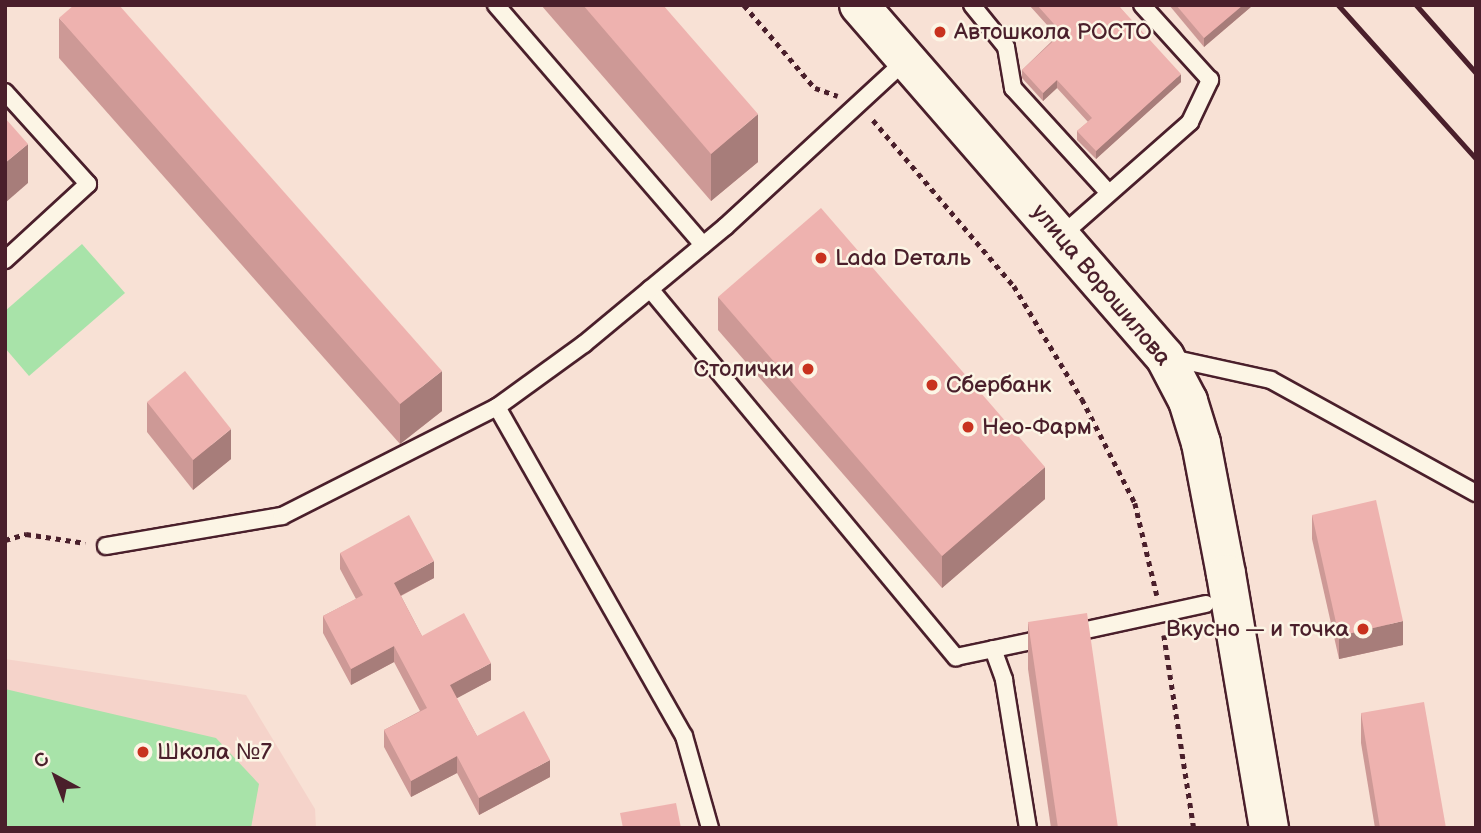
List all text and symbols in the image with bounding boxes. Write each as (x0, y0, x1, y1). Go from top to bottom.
place label: Автошкола РОСТО (954, 18, 1152, 46)
marker: Автошкола РОСТО (932, 24, 948, 40)
street label: улица Ворошилова (1025, 198, 1177, 372)
place label: Lada Dеталь (835, 244, 971, 272)
marker: Lada Dеталь (813, 250, 829, 266)
place label: Столички (694, 355, 794, 383)
marker: Столички (800, 361, 816, 377)
place label: Сбербанк (946, 371, 1051, 399)
marker: Сбербанк (924, 377, 940, 393)
place label: Нео-Фарм (982, 413, 1092, 441)
marker: Нео-Фарм (960, 419, 976, 435)
place label: Вкусно — и точка (1164, 615, 1349, 643)
marker: Вкусно — и точка (1355, 621, 1371, 637)
place label: Школа №7 (157, 738, 272, 766)
north arrow (21, 742, 91, 812)
marker: Школа №7 (135, 744, 151, 760)
text: С (29, 748, 54, 774)

